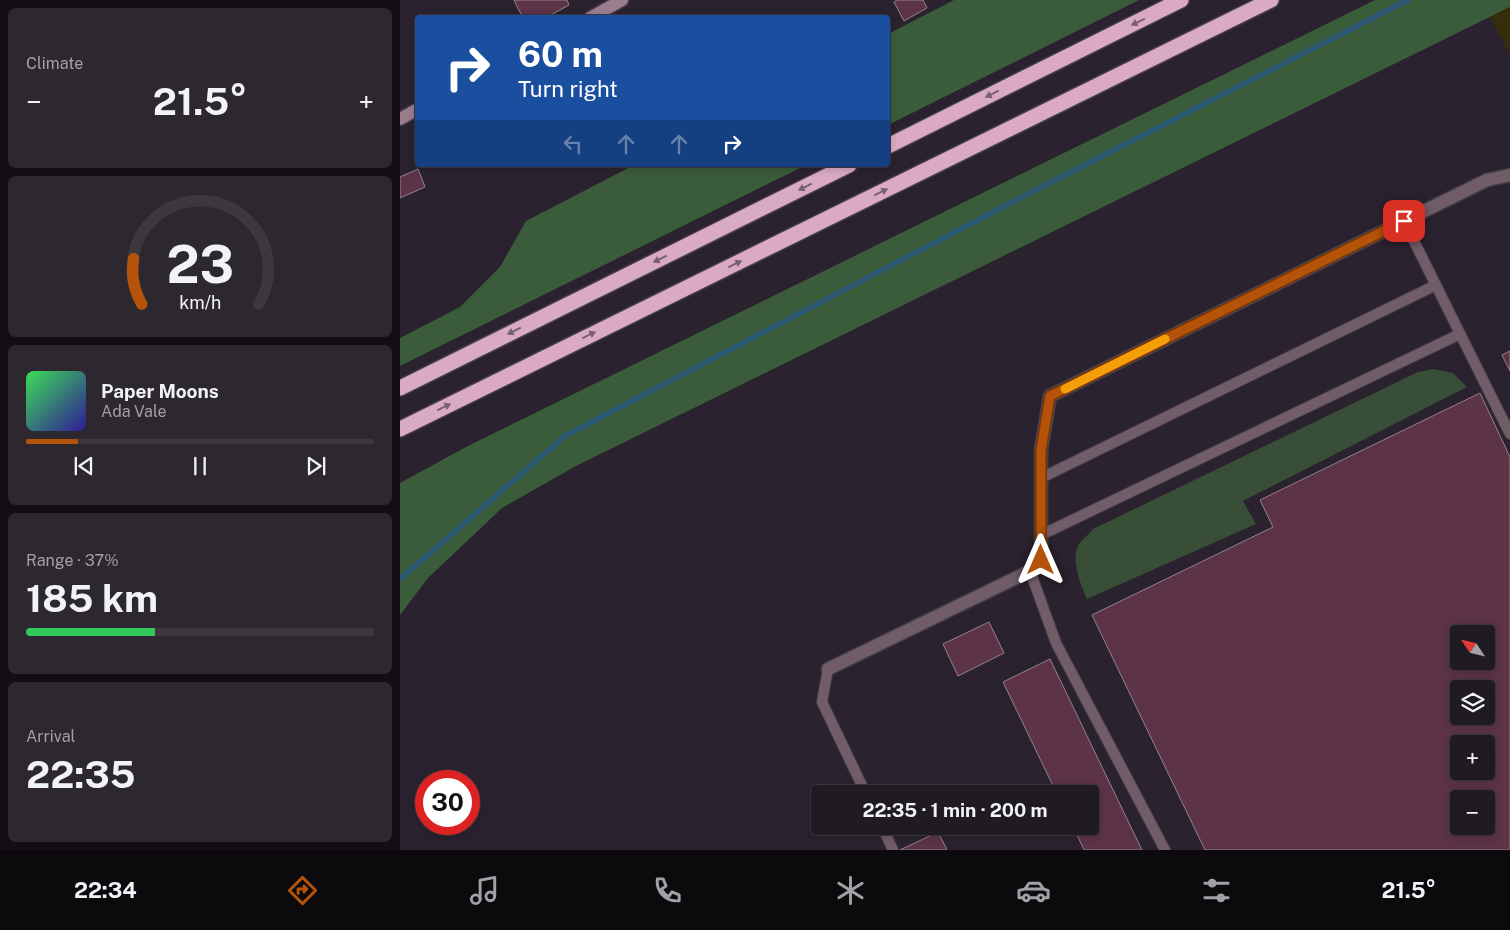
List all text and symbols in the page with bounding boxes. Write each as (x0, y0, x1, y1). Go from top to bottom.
one-way arrow (1131, 18, 1145, 26)
text: 60 m (518, 34, 603, 75)
icon: right (435, 35, 500, 100)
text: Climate (26, 54, 83, 73)
text: Turn right (518, 76, 618, 102)
text: 21.5° (153, 79, 247, 124)
text: − (26, 85, 42, 118)
text: + (358, 85, 374, 118)
one-way arrow (985, 90, 999, 98)
icon: left (559, 130, 587, 158)
icon: ahead (612, 130, 640, 158)
icon: ahead (665, 130, 693, 158)
icon: right (718, 130, 746, 158)
one-way arrow (798, 183, 813, 191)
one-way arrow (874, 188, 888, 196)
pin (1383, 200, 1425, 242)
icon: arrive (1390, 207, 1418, 235)
text: 23 (166, 234, 234, 295)
one-way arrow (653, 255, 667, 263)
one-way arrow (728, 259, 742, 267)
text: km/h (179, 292, 221, 313)
one-way arrow (507, 327, 522, 335)
one-way arrow (582, 331, 597, 340)
text: Paper Moons (101, 380, 219, 402)
text: Ada Vale (101, 402, 166, 421)
one-way arrow (437, 403, 451, 411)
icon: previous (70, 452, 98, 480)
icon: pause (186, 452, 214, 480)
icon: next (302, 452, 330, 480)
position arrow (1014, 533, 1066, 585)
text: Range · 37% (26, 551, 119, 570)
text: 185 km (26, 576, 158, 621)
north arrow (1450, 625, 1495, 670)
map controls (1450, 625, 1495, 835)
button: layers (1450, 680, 1495, 725)
text: Arrival (26, 727, 75, 746)
button: + (1450, 735, 1495, 780)
text: 22:35 (26, 752, 135, 797)
speed limit sign: 30 (415, 770, 480, 835)
button: − (1450, 790, 1495, 835)
text: 22:35 · 1 min · 200 m (862, 799, 1048, 821)
icon: directions (285, 873, 320, 908)
icon: music (467, 873, 502, 908)
icon: phone (650, 873, 685, 908)
icon: climate (833, 873, 868, 908)
icon: car (1016, 873, 1051, 908)
icon: filters (1199, 873, 1234, 908)
text: 22:34 (74, 877, 137, 903)
text: 21.5° (1381, 877, 1436, 903)

